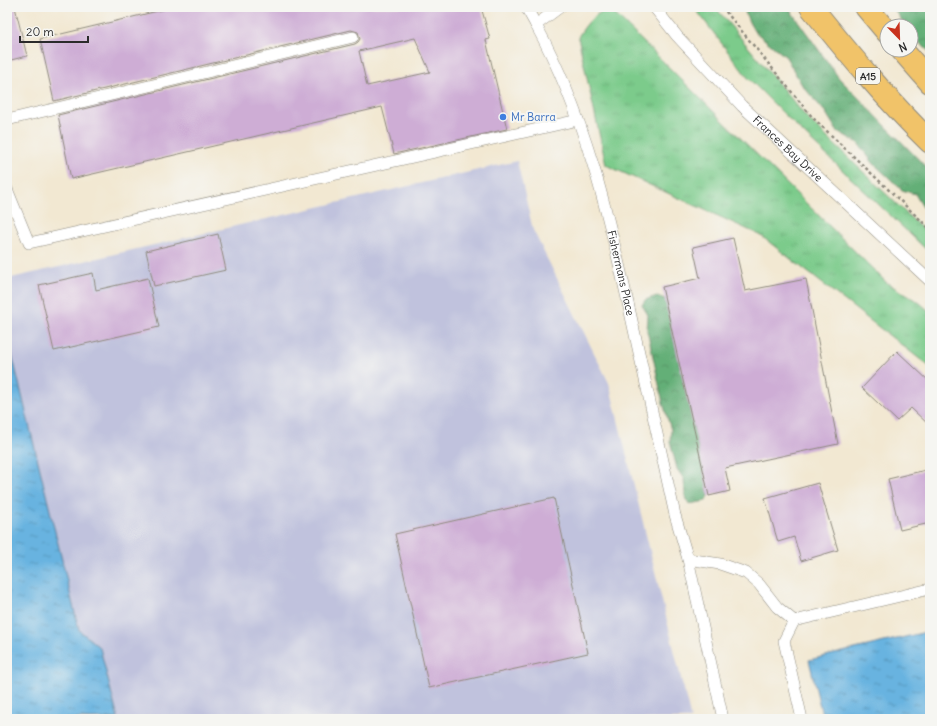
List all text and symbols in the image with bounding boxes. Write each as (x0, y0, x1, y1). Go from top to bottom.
scale bar (20, 18, 88, 44)
north arrow (879, 18, 919, 58)
text: 20 m (26, 24, 54, 39)
text: N (897, 39, 909, 55)
road number: A15 (856, 68, 880, 84)
place label: Mr Barra (511, 110, 556, 124)
marker: Mr Barra (498, 112, 508, 122)
street label: Frances Bay Drive (750, 113, 826, 184)
street label: Fishermans Place (604, 229, 638, 317)

